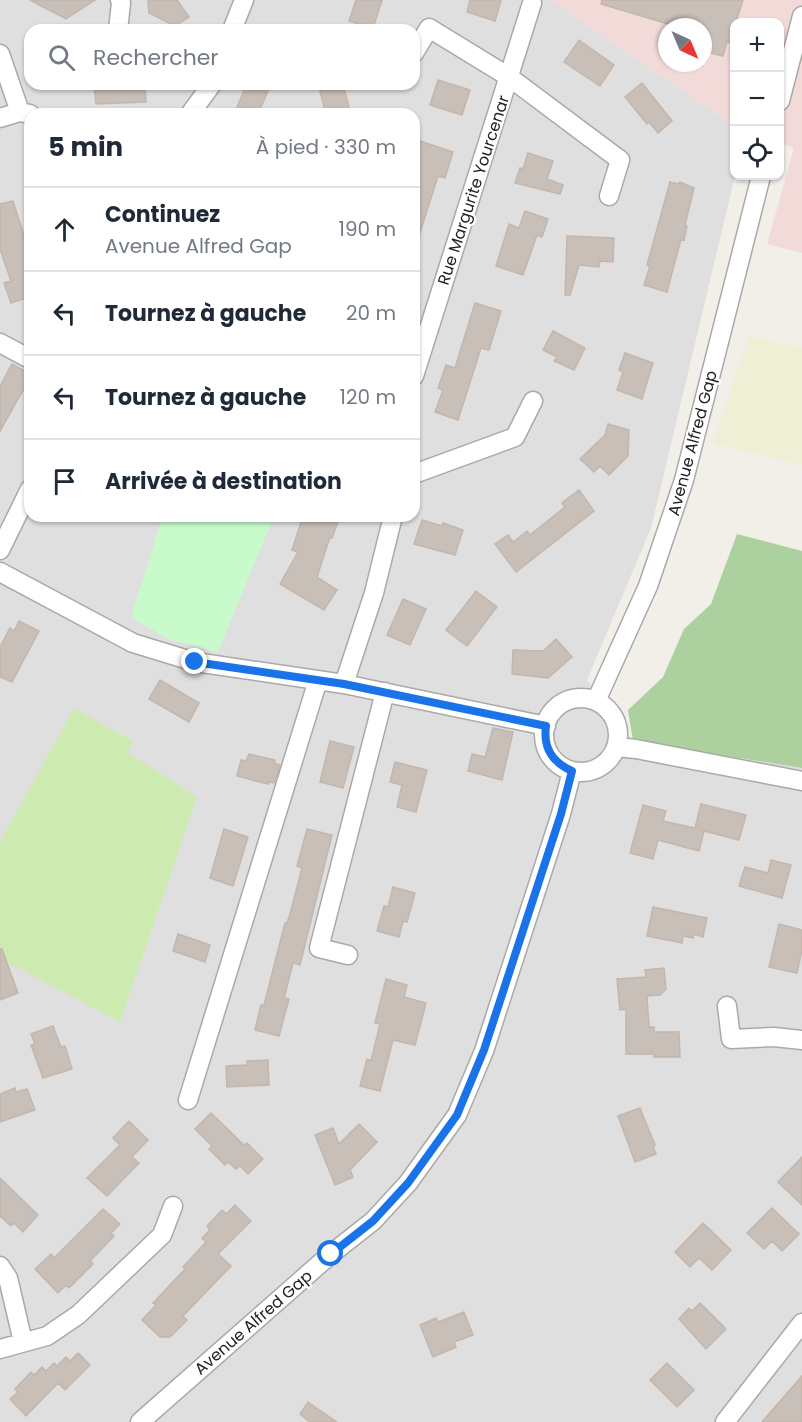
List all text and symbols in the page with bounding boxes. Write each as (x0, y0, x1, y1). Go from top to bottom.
north arrow (658, 18, 712, 72)
map controls (730, 18, 784, 180)
button: + (730, 18, 784, 72)
search box (24, 24, 420, 90)
icon: search (45, 41, 78, 74)
text: Rechercher (93, 42, 219, 73)
button: − (730, 72, 784, 126)
street label: Rue Margurite Yourcenar (432, 92, 515, 288)
button: locate (730, 126, 784, 180)
text: 5 min (48, 129, 123, 165)
text: À pied · 330 m (256, 133, 396, 161)
text: Continuez (105, 199, 220, 230)
icon: ahead (48, 213, 81, 246)
text: 190 m (339, 215, 396, 243)
text: Avenue Alfred Gap (105, 232, 292, 260)
icon: left (48, 297, 81, 330)
text: Tournez à gauche (105, 298, 306, 329)
text: 20 m (346, 299, 396, 327)
street label: Avenue Alfred Gap (662, 368, 723, 518)
icon: left (48, 381, 81, 414)
text: Tournez à gauche (105, 382, 306, 413)
text: 120 m (340, 383, 396, 411)
icon: arrive (48, 465, 81, 498)
text: Arrivée à destination (105, 466, 342, 497)
route end (181, 648, 207, 674)
route start (317, 1240, 343, 1266)
street label: Avenue Alfred Gap (189, 1265, 317, 1380)

